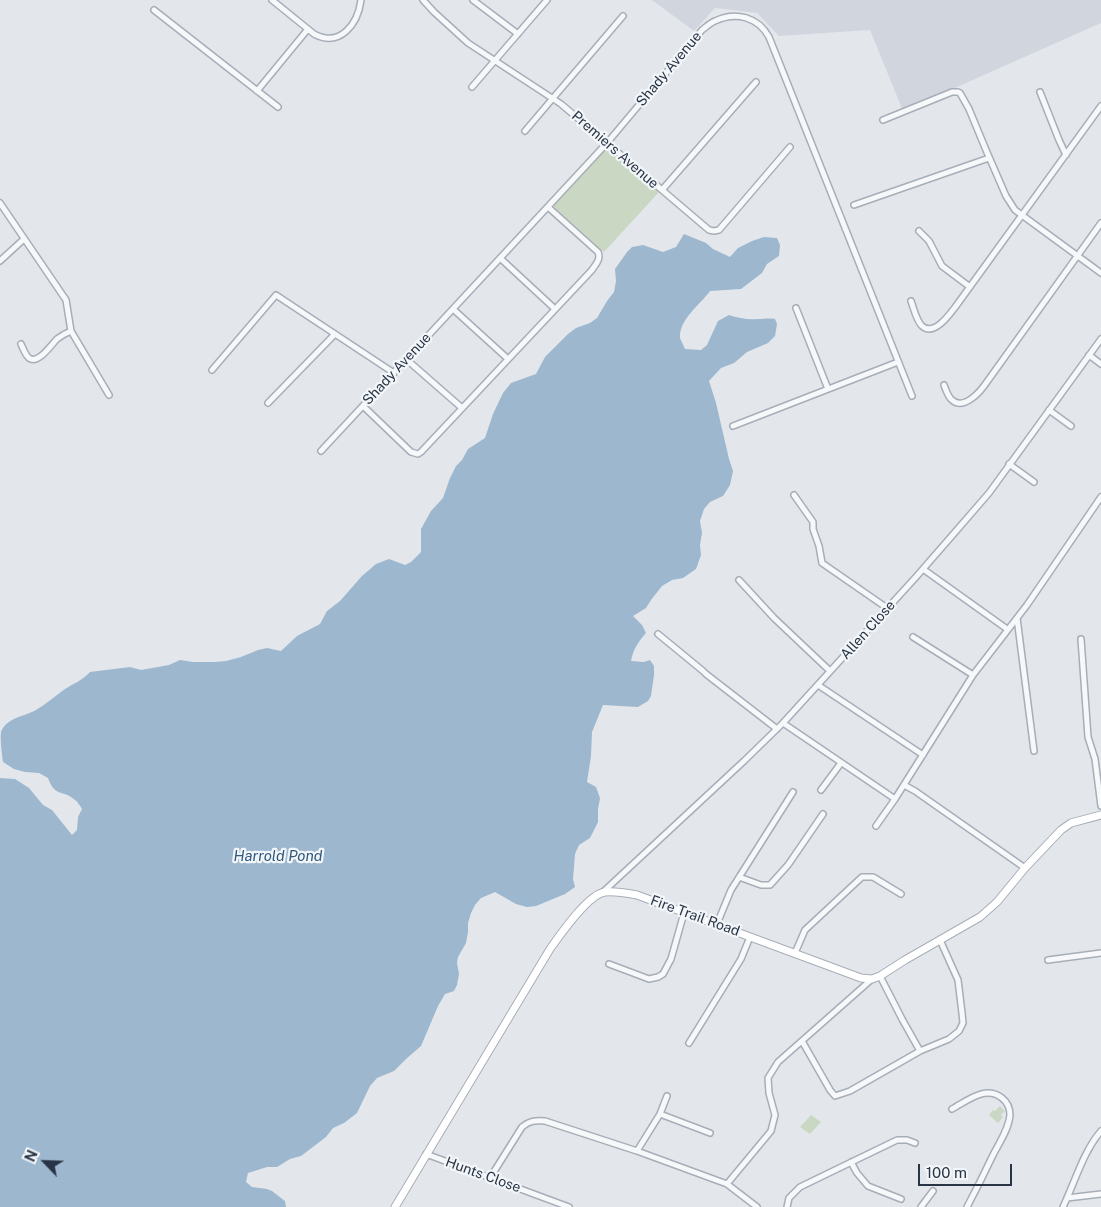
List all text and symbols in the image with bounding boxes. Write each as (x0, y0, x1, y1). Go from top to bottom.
street label: Shady Avenue (633, 28, 705, 110)
street label: Premiers Avenue (568, 108, 662, 192)
street label: Shady Avenue (359, 329, 435, 409)
street label: Allen Close (837, 597, 899, 663)
water label: Harrold Pond (233, 847, 323, 865)
street label: Fire Trail Road (648, 892, 742, 940)
north arrow (20, 1137, 70, 1187)
text: N (22, 1148, 41, 1164)
street label: Hunts Close (443, 1154, 523, 1196)
scale bar (921, 1154, 1015, 1186)
text: 100 m (926, 1164, 967, 1181)

